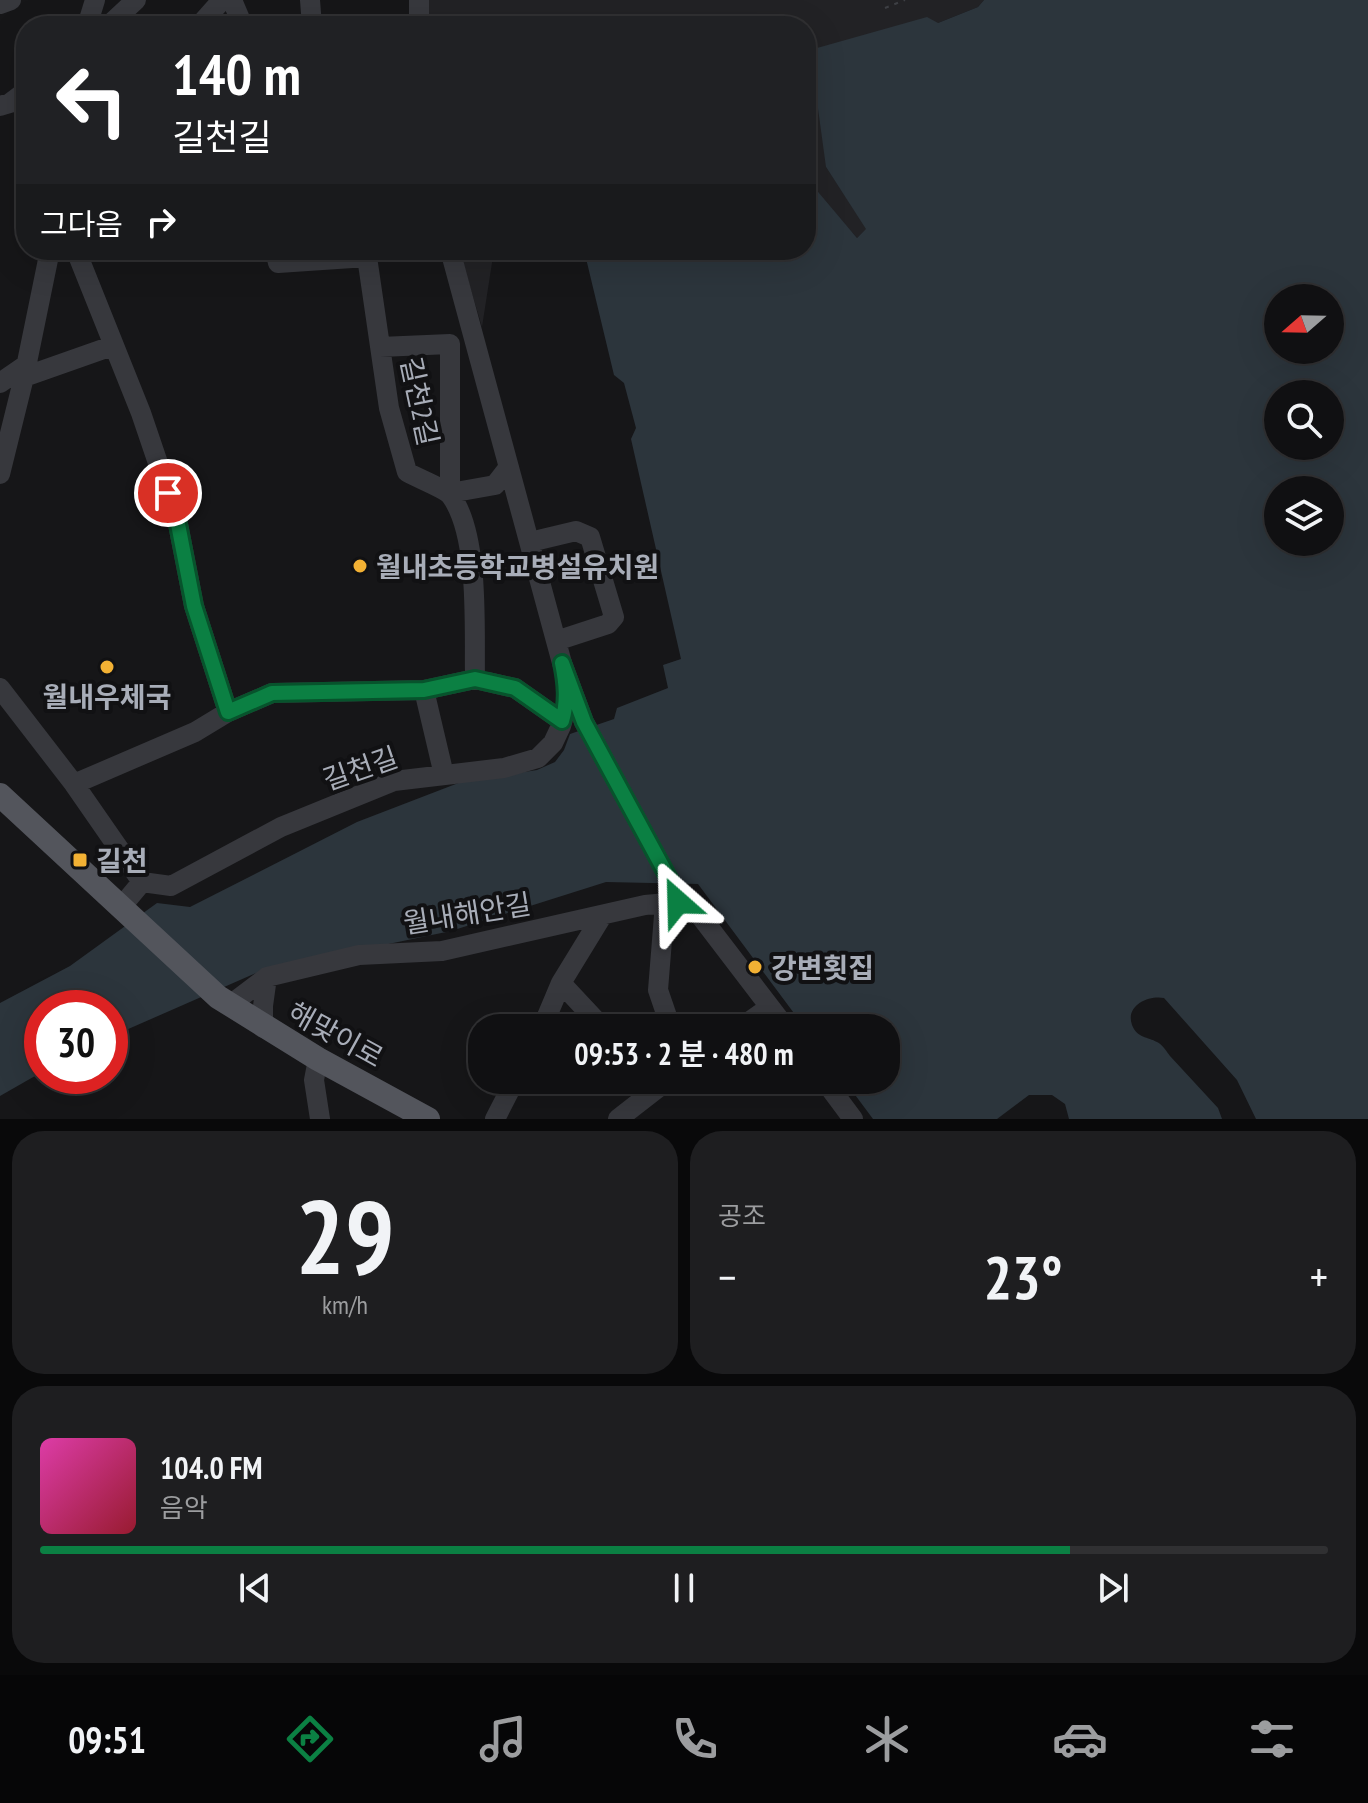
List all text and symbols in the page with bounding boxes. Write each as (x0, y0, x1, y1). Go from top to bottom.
text: 140 m (172, 38, 301, 110)
icon: left (40, 48, 144, 152)
text: 길천길 (172, 113, 271, 160)
icon: right (139, 200, 183, 244)
text: 그다음 (40, 204, 123, 243)
north arrow (1264, 284, 1344, 364)
map controls (1264, 284, 1344, 556)
street label: 길천2길 (393, 353, 447, 449)
button: search (1264, 380, 1344, 460)
pin (134, 459, 202, 527)
icon: arrive (146, 471, 190, 515)
button: layers (1264, 476, 1344, 556)
place label: 월내초등학교병설유치원 (376, 548, 659, 585)
marker: 월내초등학교병설유치원 (351, 557, 369, 575)
marker: 월내우체국 (98, 658, 116, 676)
place label: 월내우체국 (43, 678, 171, 715)
street label: 길천길 (317, 738, 403, 798)
place label: 길천 (96, 842, 148, 879)
marker: 길천 (71, 851, 89, 869)
position arrow (636, 860, 720, 944)
street label: 월내해안길 (400, 885, 534, 941)
place label: 강변횟집 (771, 949, 874, 986)
marker: 강변횟집 (746, 958, 764, 976)
speed limit sign: 30 (24, 990, 128, 1094)
street label: 해맞이로 (282, 993, 390, 1075)
text: 09:53 · 2 분 · 480 m (574, 1034, 794, 1073)
text: 29 (295, 1168, 395, 1303)
text: 공조 (718, 1199, 766, 1232)
text: 23° (983, 1238, 1063, 1316)
text: − (718, 1248, 736, 1305)
text: + (1310, 1248, 1328, 1305)
text: km/h (322, 1288, 368, 1321)
text: 104.0 FM (160, 1448, 262, 1487)
text: 음악 (160, 1491, 208, 1524)
icon: previous (233, 1566, 277, 1610)
icon: pause (662, 1566, 706, 1610)
icon: next (1091, 1566, 1135, 1610)
icon: directions (282, 1711, 338, 1767)
icon: music (475, 1711, 531, 1767)
icon: phone (667, 1711, 723, 1767)
icon: climate (859, 1711, 915, 1767)
icon: car (1052, 1711, 1108, 1767)
icon: filters (1244, 1711, 1300, 1767)
text: 09:51 (68, 1716, 146, 1763)

